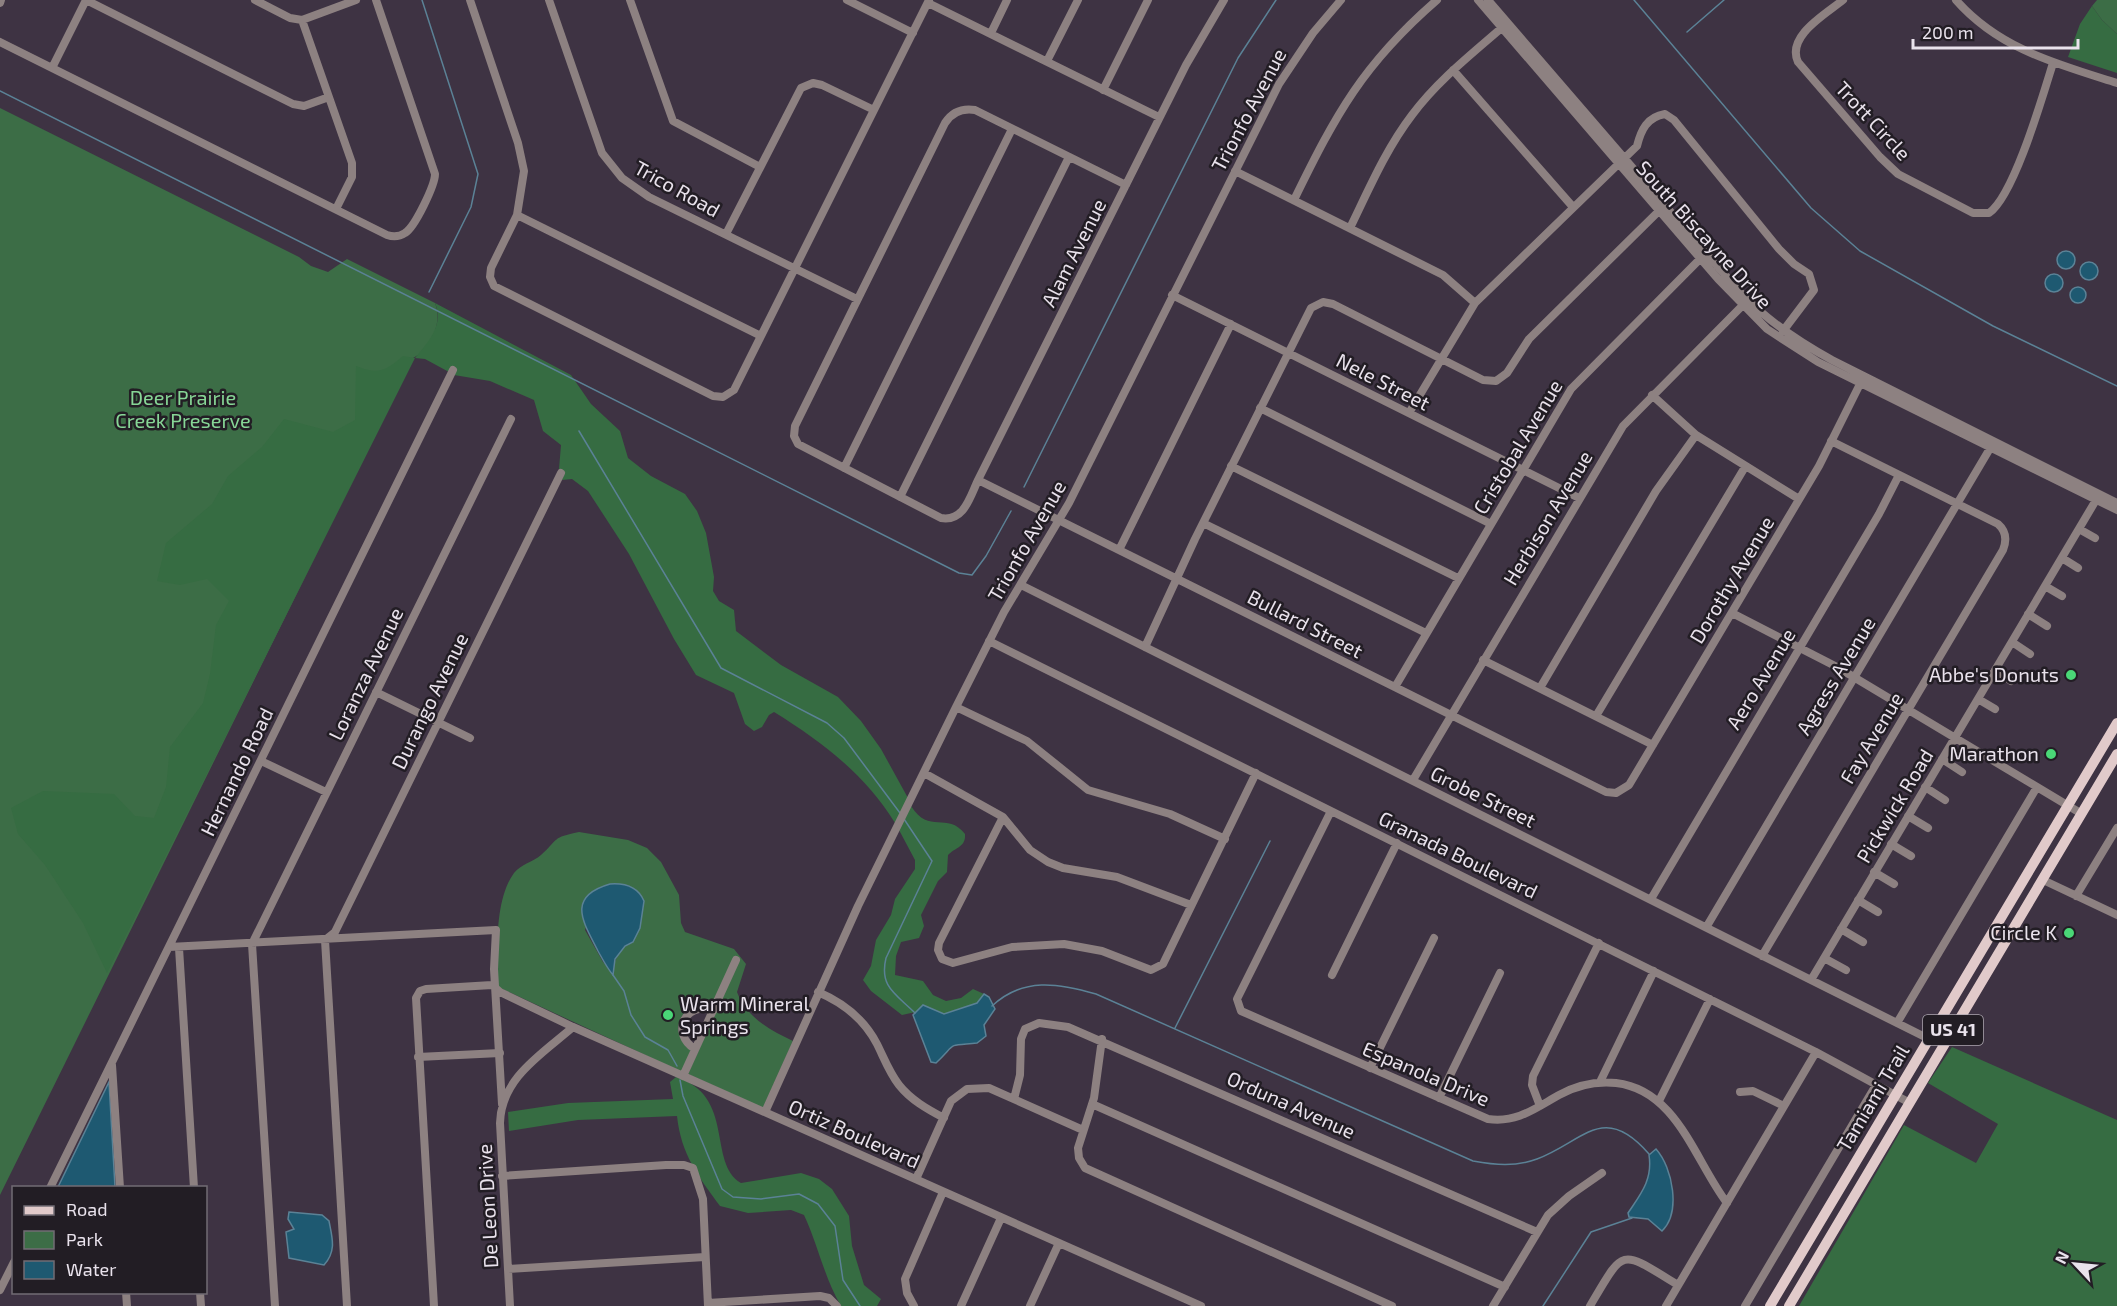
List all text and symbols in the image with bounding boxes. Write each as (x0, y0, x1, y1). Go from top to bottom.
scale bar (1913, 12, 2078, 50)
text: 200 m (1922, 21, 1974, 43)
street label: Trionfo Avenue (1206, 44, 1291, 175)
street label: Trott Circle (1831, 76, 1916, 165)
street label: Trico Road (630, 155, 725, 221)
street label: South Biscayne Drive (1632, 155, 1778, 313)
street label: Alam Avenue (1036, 195, 1111, 311)
street label: Nele Street (1333, 347, 1434, 415)
street label: Cristobal Avenue (1468, 375, 1567, 518)
park label: Deer Prairie Creek Preserve (115, 385, 251, 432)
street label: Herbison Avenue (1498, 446, 1597, 589)
street label: Trionfo Avenue (982, 476, 1070, 605)
street label: Dorothy Avenue (1684, 512, 1779, 647)
street label: Bullard Street (1244, 584, 1367, 663)
street label: Loranza Avenue (323, 603, 408, 744)
street label: Agress Avenue (1790, 612, 1880, 739)
street label: Aero Avenue (1721, 624, 1800, 733)
street label: Durango Avenue (386, 628, 472, 773)
place label: Abbe's Donuts (1929, 662, 2059, 686)
marker: Abbe's Donuts (2064, 668, 2078, 682)
street label: Fay Avenue (1834, 687, 1908, 788)
street label: Hernando Road (195, 704, 278, 840)
place label: Marathon (1949, 741, 2039, 765)
street label: Pickwick Road (1851, 744, 1938, 867)
marker: Marathon (2044, 747, 2058, 761)
street label: Grobe Street (1427, 760, 1540, 832)
street label: Granada Boulevard (1375, 805, 1542, 903)
place label: Circle K (1990, 920, 2057, 944)
marker: Circle K (2062, 926, 2076, 940)
place label: Warm Mineral Springs (680, 991, 810, 1038)
marker: Warm Mineral Springs (661, 1008, 675, 1022)
road number: US 41 (1923, 1015, 1983, 1045)
street label: Espanola Drive (1359, 1036, 1494, 1111)
street label: Tamiami Trail (1831, 1040, 1913, 1155)
street label: Orduna Avenue (1224, 1065, 1359, 1143)
street label: Ortiz Boulevard (785, 1093, 924, 1173)
street label: De Leon Drive (472, 1143, 502, 1269)
legend (12, 1186, 207, 1294)
text: Road (66, 1198, 107, 1220)
text: Park (66, 1228, 103, 1250)
north arrow (2045, 1234, 2105, 1294)
text: N (2050, 1248, 2072, 1267)
text: Water (66, 1258, 116, 1280)

